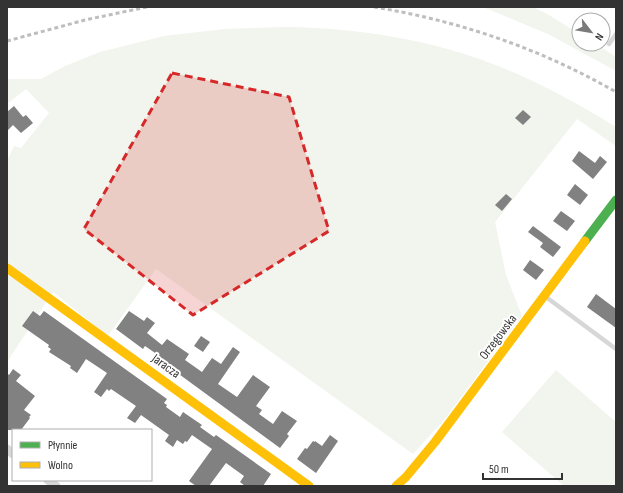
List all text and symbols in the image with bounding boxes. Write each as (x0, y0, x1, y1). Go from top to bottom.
north arrow (571, 12, 611, 52)
text: N (592, 31, 606, 43)
street label: Orzegowska (476, 311, 520, 363)
street label: Jaracza (148, 350, 183, 382)
legend (12, 429, 152, 481)
text: Płynnie (48, 438, 78, 453)
scale bar (483, 455, 562, 481)
text: Wolno (48, 458, 73, 473)
text: 50 m (489, 462, 509, 477)

